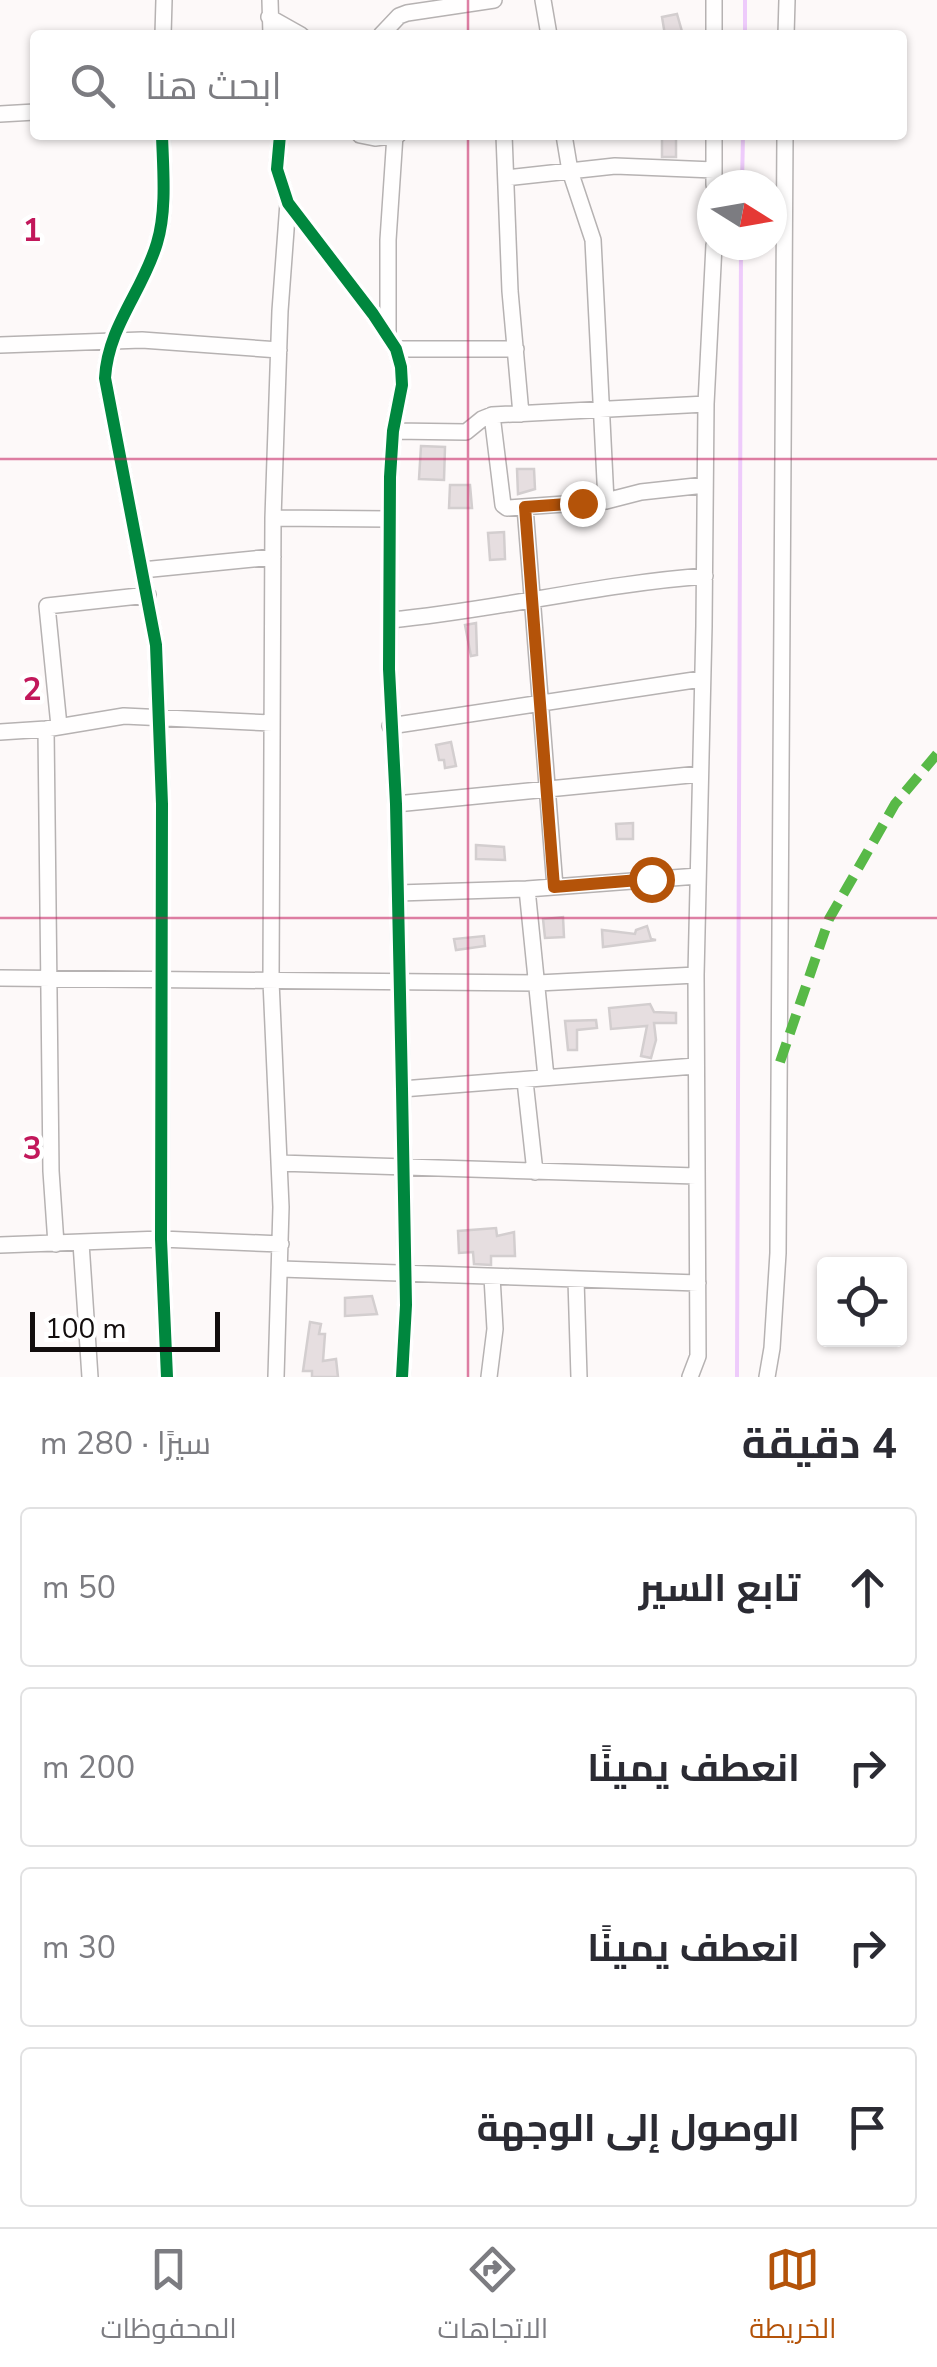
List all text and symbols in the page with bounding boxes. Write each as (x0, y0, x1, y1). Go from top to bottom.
search box (30, 30, 907, 140)
icon: search (65, 58, 120, 113)
text: ابحث هنا (145, 61, 282, 112)
north arrow (697, 170, 787, 260)
text: 1 (22, 209, 42, 252)
route end (560, 481, 606, 527)
text: 2 (22, 668, 42, 711)
route start (629, 857, 675, 903)
text: 3 (22, 1127, 42, 1170)
map controls (817, 1257, 907, 1347)
button: locate (817, 1257, 907, 1347)
scale bar (30, 1307, 220, 1352)
text: 100 m (45, 1310, 127, 1348)
text: 4 دقيقة (742, 1416, 897, 1473)
text: سيرًا · 280 m (40, 1422, 211, 1465)
icon: ahead (840, 1560, 895, 1615)
text: تابع السير (639, 1563, 800, 1614)
text: 50 m (42, 1566, 116, 1609)
icon: right (840, 1740, 895, 1795)
text: انعطف يمينًا (587, 1743, 800, 1794)
text: 200 m (42, 1746, 135, 1789)
icon: right (840, 1920, 895, 1975)
text: انعطف يمينًا (587, 1923, 800, 1974)
text: 30 m (42, 1926, 116, 1969)
icon: arrive (840, 2100, 895, 2155)
text: الوصول إلى الوجهة (477, 2103, 800, 2154)
tab: المحفوظات (100, 2242, 237, 2354)
tab: الاتجاهات (438, 2242, 548, 2354)
tab: الخريطة (749, 2242, 837, 2354)

